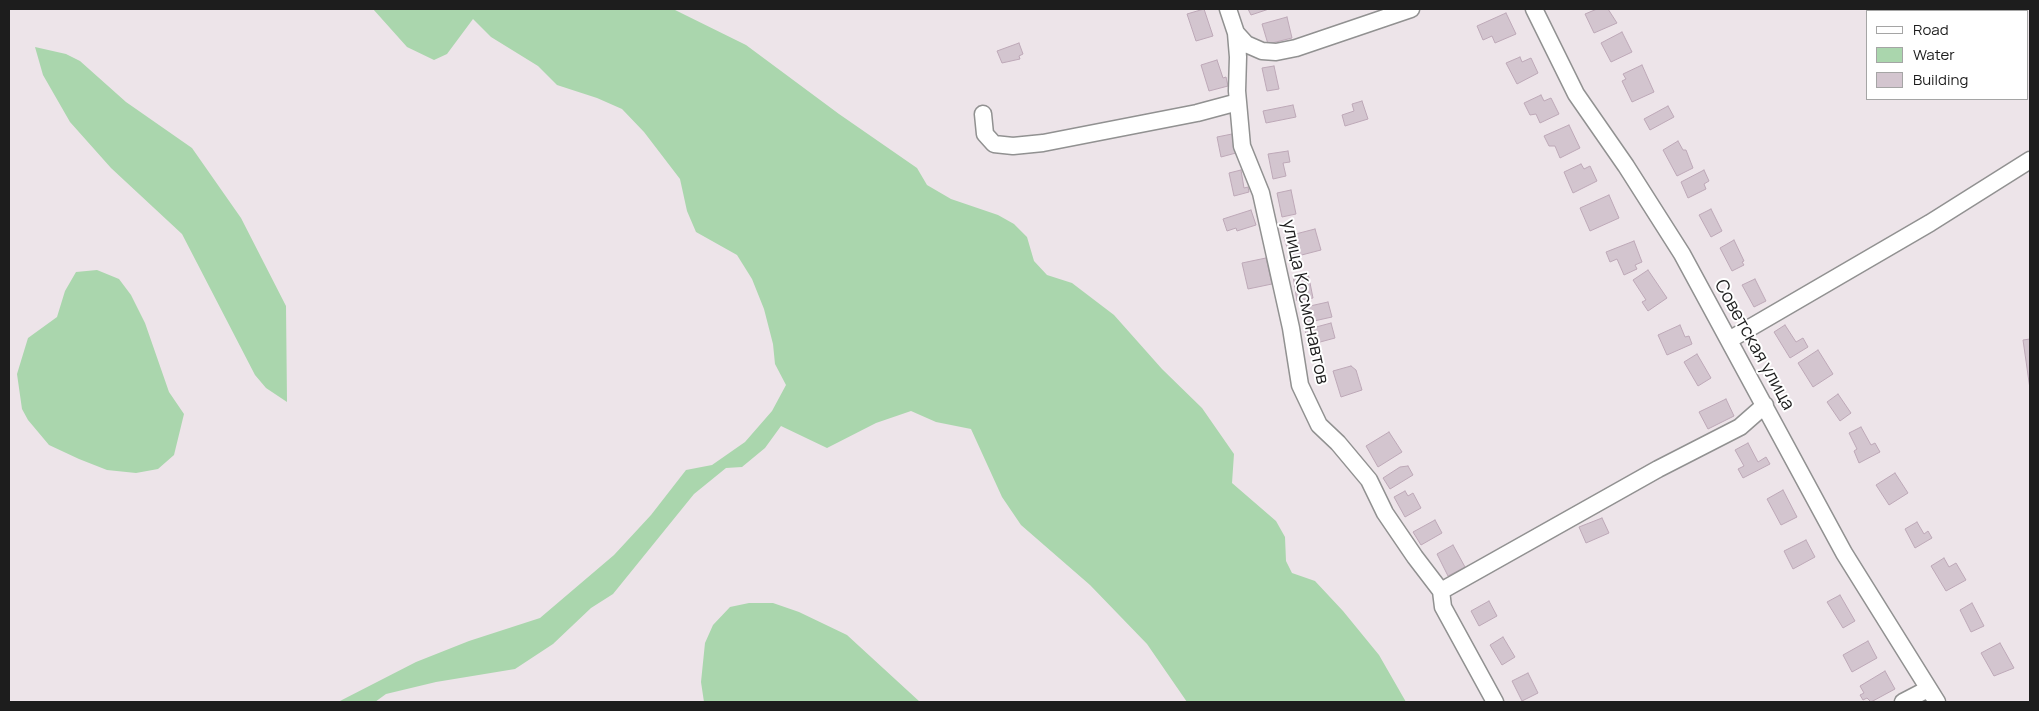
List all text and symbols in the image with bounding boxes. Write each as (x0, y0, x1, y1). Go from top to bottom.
legend (1866, 10, 2029, 100)
text: Road (1913, 19, 1949, 40)
text: Water (1913, 44, 1955, 65)
text: Building (1913, 69, 1968, 90)
street label: улица Космонавтов (1277, 218, 1333, 386)
street label: Советская улица (1709, 276, 1799, 414)

